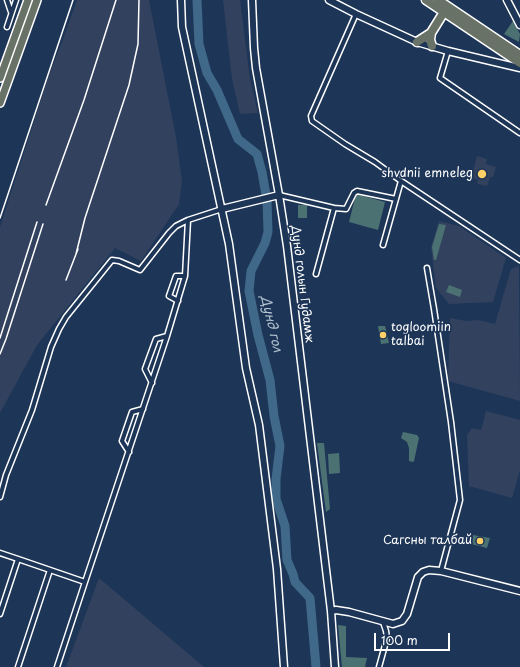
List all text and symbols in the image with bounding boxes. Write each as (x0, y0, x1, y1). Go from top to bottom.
place label: shvdnii emneleg (381, 167, 473, 181)
marker: shvdnii emneleg (476, 168, 488, 180)
street label: Дунд голын Гудамж (288, 225, 316, 343)
water label: Дунд гол (257, 294, 285, 354)
place label: togloomiin talbai (391, 321, 451, 349)
marker: togloomiin talbai (378, 330, 388, 340)
place label: Сагсны талбай (383, 534, 472, 548)
marker: Сагсны талбай (475, 536, 485, 546)
scale bar (376, 625, 452, 651)
text: 100 m (381, 631, 418, 649)

